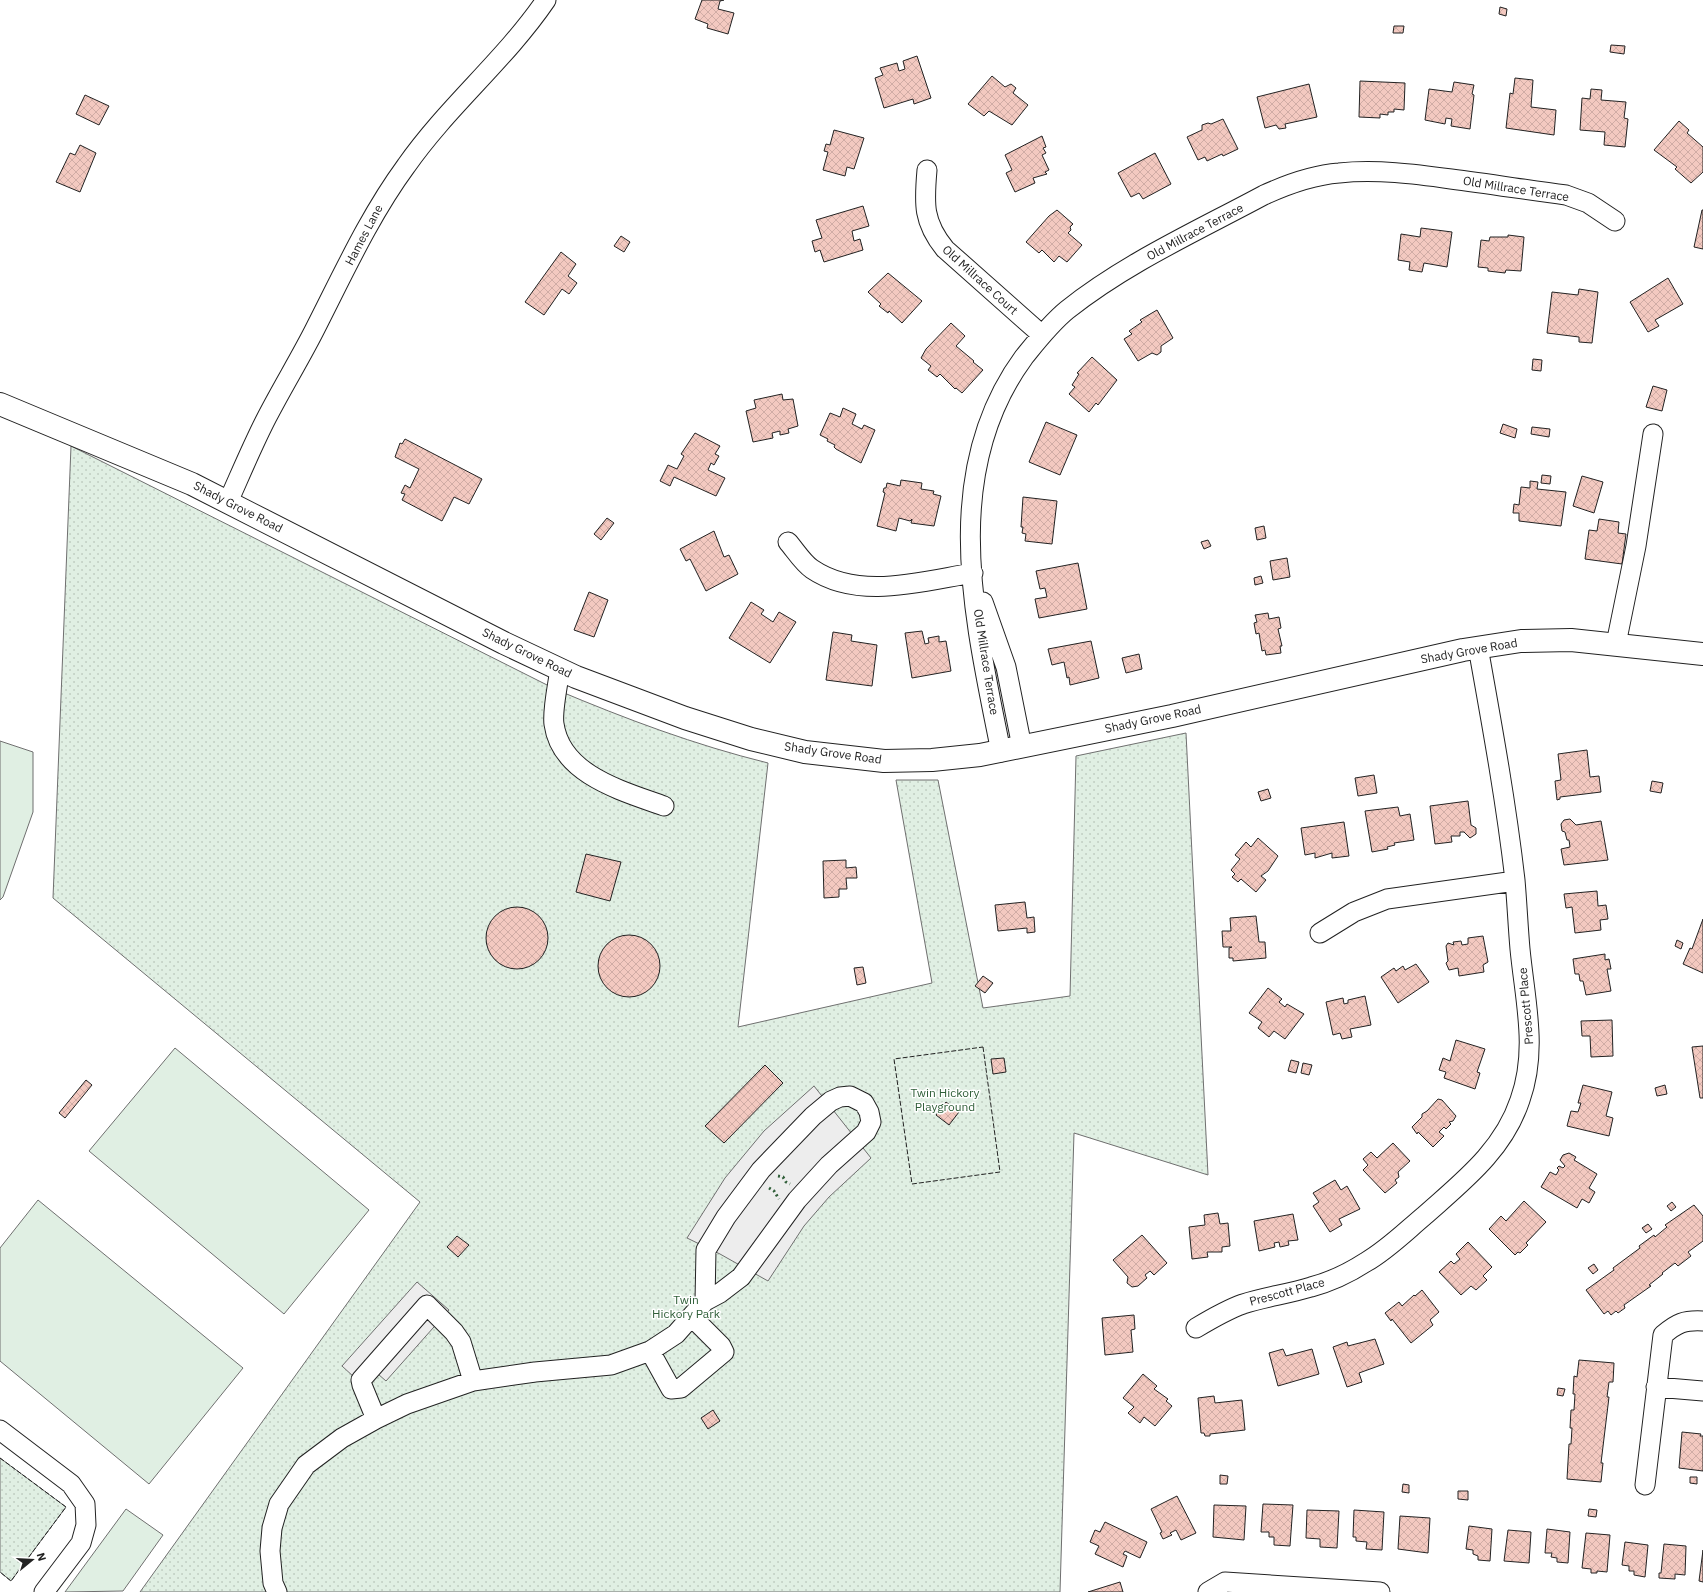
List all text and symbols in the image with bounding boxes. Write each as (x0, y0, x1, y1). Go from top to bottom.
street label: Old Millrace Terrace (1462, 173, 1571, 204)
street label: Old Millrace Terrace (1144, 200, 1246, 263)
street label: Hames Lane (341, 202, 386, 268)
street label: Old Millrace Court (939, 242, 1021, 318)
street label: Shady Grove Road (191, 478, 285, 536)
street label: Old Millrace Terrace (971, 608, 1002, 716)
street label: Shady Grove Road (480, 624, 575, 681)
street label: Shady Grove Road (1419, 635, 1519, 666)
street label: Shady Grove Road (1103, 701, 1202, 736)
street label: Shady Grove Road (783, 738, 883, 767)
street label: Prescott Place (1515, 967, 1536, 1045)
park label: Twin Hickory Playground (910, 1085, 980, 1114)
street label: Prescott Place (1248, 1274, 1327, 1309)
park label: Twin Hickory Park (652, 1292, 721, 1321)
north arrow (12, 1540, 52, 1580)
text: N (34, 1551, 49, 1563)

